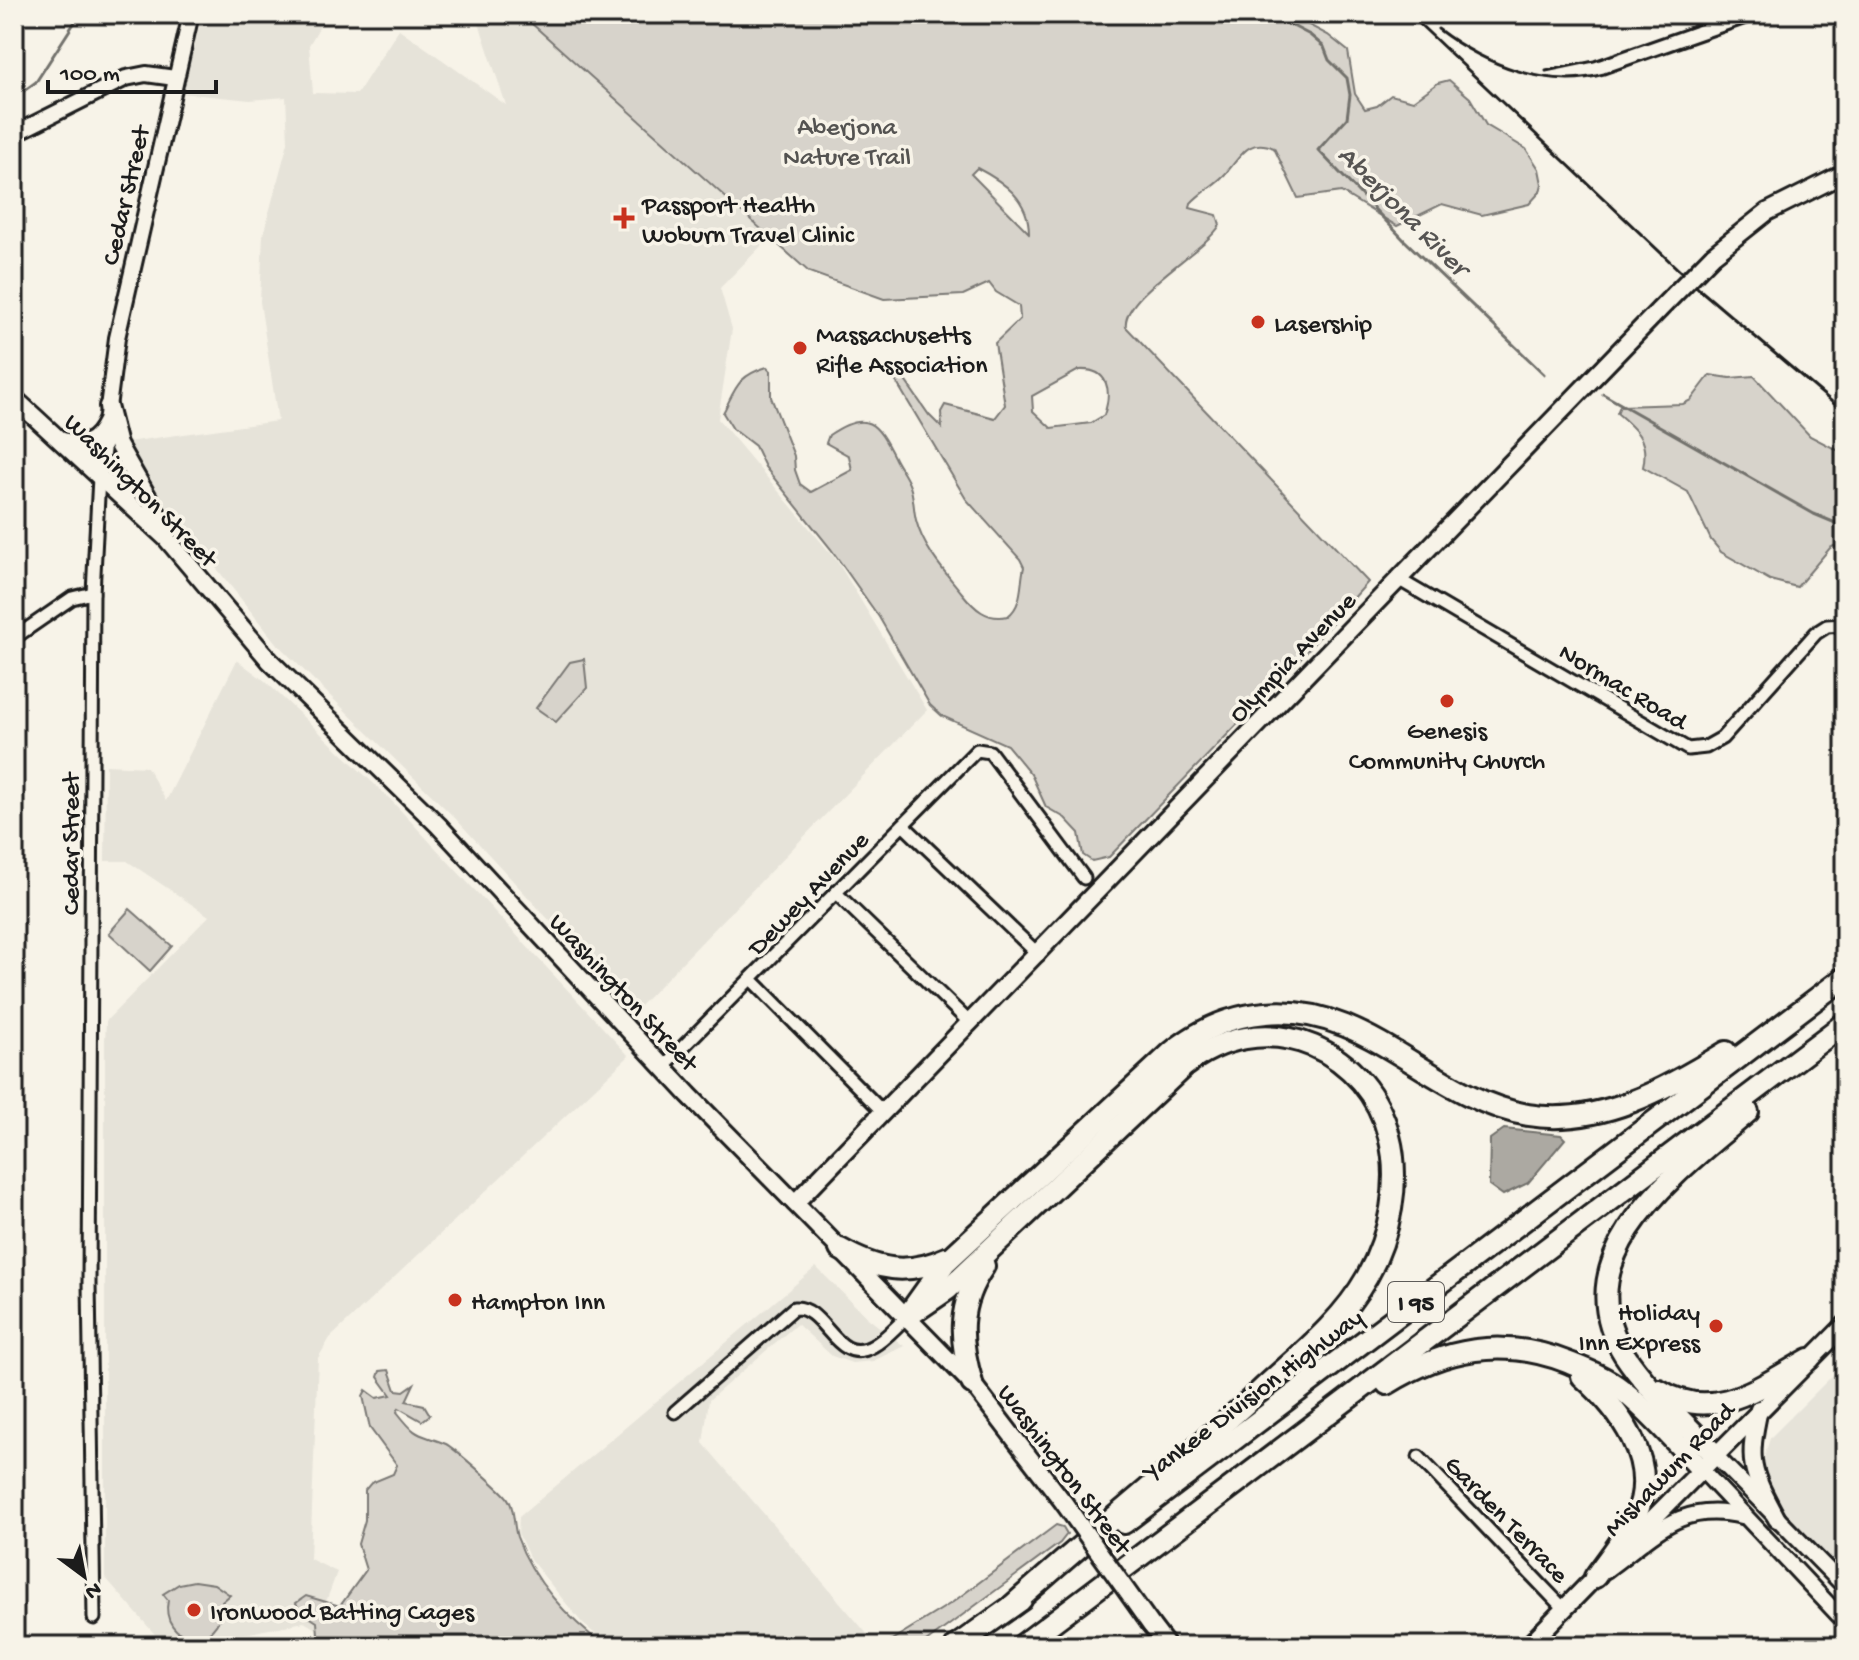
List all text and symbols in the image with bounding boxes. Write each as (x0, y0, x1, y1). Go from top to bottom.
scale bar (48, 44, 216, 94)
text: 100 m (59, 61, 120, 90)
park label: Aberjona Nature Trail (783, 114, 911, 175)
street label: Cedar Street (97, 121, 160, 269)
water label: Aberjona River (1330, 140, 1478, 288)
place label: Passport Health Woburn Travel Clinic (641, 192, 855, 253)
marker: Passport Health Woburn Travel Clinic (613, 207, 635, 229)
place label: Lasership (1274, 311, 1372, 342)
marker: Lasership (1249, 313, 1267, 331)
place label: Massachusetts Rifle Association (816, 322, 988, 383)
marker: Massachusetts Rifle Association (791, 339, 809, 357)
street label: Washington Street (55, 409, 224, 577)
street label: Olympia Avenue (1224, 587, 1365, 731)
street label: Normac Road (1552, 638, 1693, 740)
marker: Genesis Community Church (1438, 692, 1456, 710)
place label: Genesis Community Church (1349, 718, 1545, 779)
street label: Cedar Street (58, 771, 89, 915)
street label: Dewey Avenue (742, 826, 878, 965)
street label: Washington Street (541, 909, 705, 1081)
road number: I 95 (1388, 1282, 1444, 1322)
place label: Hampton Inn (471, 1289, 606, 1320)
marker: Hampton Inn (446, 1291, 464, 1309)
place label: Holiday Inn Express (1578, 1300, 1701, 1361)
street label: Yankee Division Highway (1137, 1304, 1371, 1491)
marker: Holiday Inn Express (1707, 1317, 1725, 1335)
street label: Washington Street (988, 1380, 1138, 1564)
street label: Mishawum Road (1599, 1396, 1745, 1545)
street label: Garden Terrace (1436, 1451, 1574, 1592)
north arrow (44, 1536, 124, 1616)
text: N (79, 1575, 105, 1604)
place label: Ironwood Batting Cages (210, 1599, 475, 1630)
marker: Ironwood Batting Cages (185, 1601, 203, 1619)

